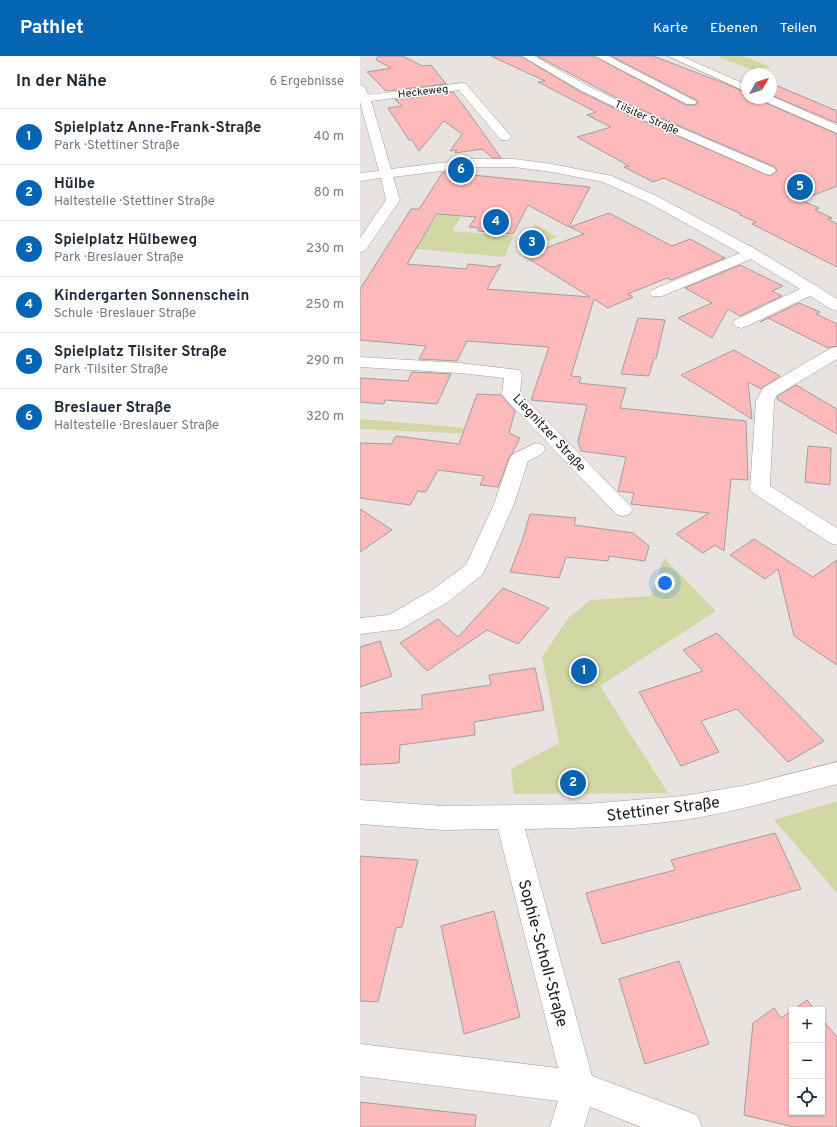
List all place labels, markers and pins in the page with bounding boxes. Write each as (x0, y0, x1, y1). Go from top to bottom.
pin: 6 (448, 155, 474, 185)
pin: 5 (787, 172, 813, 202)
pin: 4 (483, 207, 509, 237)
pin: 3 (519, 228, 545, 258)
pin: 1 (571, 656, 597, 686)
pin: 2 (560, 768, 586, 798)

